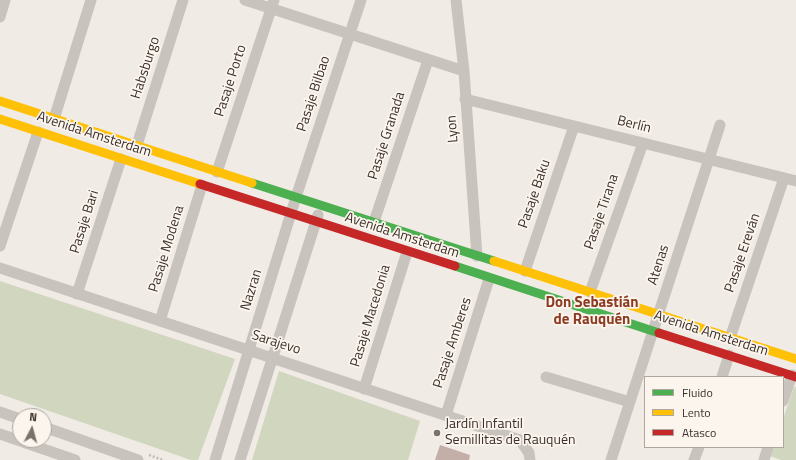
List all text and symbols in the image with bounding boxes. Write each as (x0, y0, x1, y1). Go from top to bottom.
street label: Habsburgo (128, 35, 164, 101)
street label: Pasaje Porto (211, 43, 251, 119)
street label: Pasaje Bilbao (294, 54, 334, 134)
street label: Pasaje Granada (365, 90, 409, 182)
street label: Avenida Amsterdam (35, 109, 153, 161)
street label: Berlín (615, 113, 653, 137)
street label: Lyon (444, 115, 462, 143)
street label: Pasaje Baku (515, 157, 555, 231)
street label: Pasaje Tirana (581, 172, 623, 252)
street label: Pasaje Bari (67, 188, 103, 256)
street label: Pasaje Modena (146, 203, 188, 295)
street label: Avenida Amsterdam (343, 210, 461, 262)
street label: Pasaje Ereván (722, 211, 764, 295)
street label: Atenas (645, 243, 673, 287)
street label: Pasaje Macedonia (347, 263, 395, 369)
street label: Nazran (238, 267, 266, 313)
district label: Don Sebastián de Rauquén (545, 294, 639, 329)
street label: Pasaje Amberes (430, 295, 476, 391)
street label: Avenida Amsterdam (652, 308, 770, 360)
street label: Sarajevo (249, 327, 303, 359)
legend (644, 376, 784, 448)
text: Fluido (682, 383, 713, 402)
text: Lento (682, 403, 711, 422)
north arrow (12, 408, 52, 448)
text: N (29, 409, 38, 425)
place label: Jardín Infantil Semillitas de Rauquén (445, 417, 575, 450)
text: Atasco (682, 423, 716, 442)
marker: Jardín Infantil Semillitas de Rauquén (432, 428, 442, 438)

